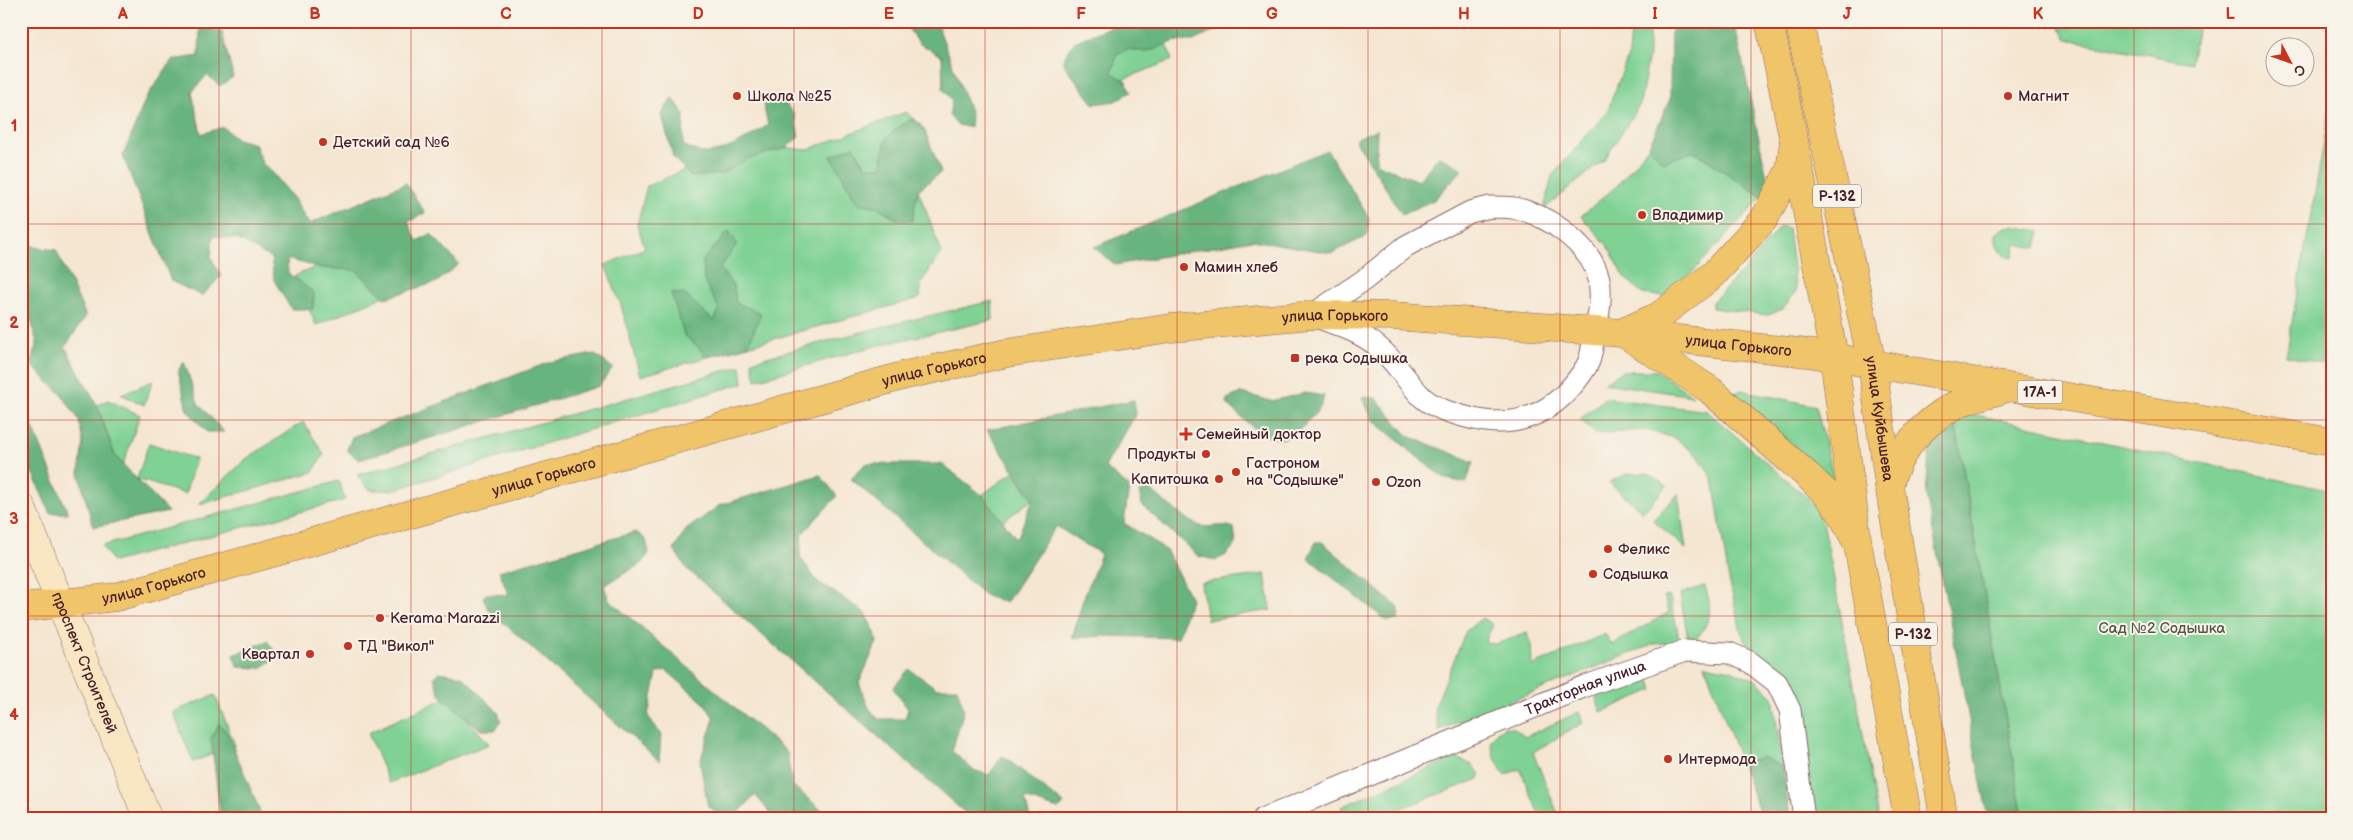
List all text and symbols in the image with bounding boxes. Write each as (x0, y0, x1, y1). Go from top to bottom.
text: A (117, 5, 128, 24)
text: B (309, 5, 321, 24)
text: C (500, 5, 512, 24)
text: D (692, 5, 704, 24)
text: E (884, 5, 894, 24)
text: F (1076, 5, 1086, 24)
text: G (1266, 5, 1278, 24)
text: H (1458, 5, 1470, 24)
text: I (1652, 5, 1658, 24)
text: J (1843, 5, 1852, 24)
text: K (2033, 5, 2044, 24)
text: L (2225, 5, 2235, 24)
north arrow (2266, 38, 2316, 88)
text: С (2290, 61, 2309, 80)
place label: Школа №25 (747, 87, 832, 106)
place label: Магнит (2018, 87, 2069, 106)
marker: Школа №25 (731, 90, 743, 102)
marker: Магнит (2002, 90, 2014, 102)
text: 1 (11, 117, 17, 136)
place label: Детский сад №6 (333, 133, 450, 152)
marker: Детский сад №6 (317, 136, 329, 148)
road number: Р-132 (1813, 185, 1861, 208)
place label: Владимир (1652, 206, 1724, 225)
marker: Владимир (1636, 209, 1648, 221)
place label: Мамин хлеб (1194, 258, 1278, 277)
marker: Мамин хлеб (1178, 261, 1190, 273)
street label: улица Горького (1281, 305, 1388, 327)
text: 2 (9, 314, 19, 333)
street label: улица Горького (1685, 330, 1793, 361)
street label: улица Горького (880, 348, 988, 391)
place label: река Содышка (1305, 349, 1408, 368)
marker: река Содышка (1289, 352, 1301, 364)
street label: улица Куйбышева (1861, 354, 1898, 483)
road number: 17А-1 (2018, 381, 2062, 404)
place label: Семейный доктор (1196, 425, 1322, 444)
marker: Семейный доктор (1180, 428, 1192, 440)
place label: Продукты (1127, 445, 1196, 464)
marker: Продукты (1200, 448, 1212, 460)
street label: улица Горького (490, 453, 598, 500)
place label: Гастроном на "Содышке" (1246, 454, 1344, 490)
marker: Гастроном на "Содышке" (1230, 466, 1242, 478)
place label: Капитошка (1131, 470, 1209, 489)
marker: Капитошка (1213, 473, 1225, 485)
place label: Ozon (1386, 473, 1421, 492)
marker: Ozon (1370, 476, 1382, 488)
text: 3 (9, 510, 19, 529)
place label: Феликс (1618, 540, 1671, 559)
marker: Феликс (1602, 543, 1614, 555)
street label: улица Горького (101, 563, 208, 608)
place label: Содышка (1603, 565, 1669, 584)
marker: Содышка (1587, 568, 1599, 580)
street label: проспект Строителей (47, 589, 122, 736)
place label: Kerama Marazzi (390, 609, 500, 628)
marker: Kerama Marazzi (374, 612, 386, 624)
park label: Сад №2 Содышка (2099, 619, 2226, 638)
road number: Р-132 (1889, 622, 1937, 646)
place label: ТД "Викол" (358, 637, 434, 656)
marker: ТД "Викол" (342, 640, 354, 652)
place label: Квартал (241, 645, 300, 664)
marker: Квартал (304, 648, 316, 660)
street label: Тракторная улица (1522, 656, 1649, 720)
text: 4 (9, 706, 19, 725)
place label: Интермода (1678, 750, 1757, 769)
marker: Интермода (1662, 753, 1674, 765)

